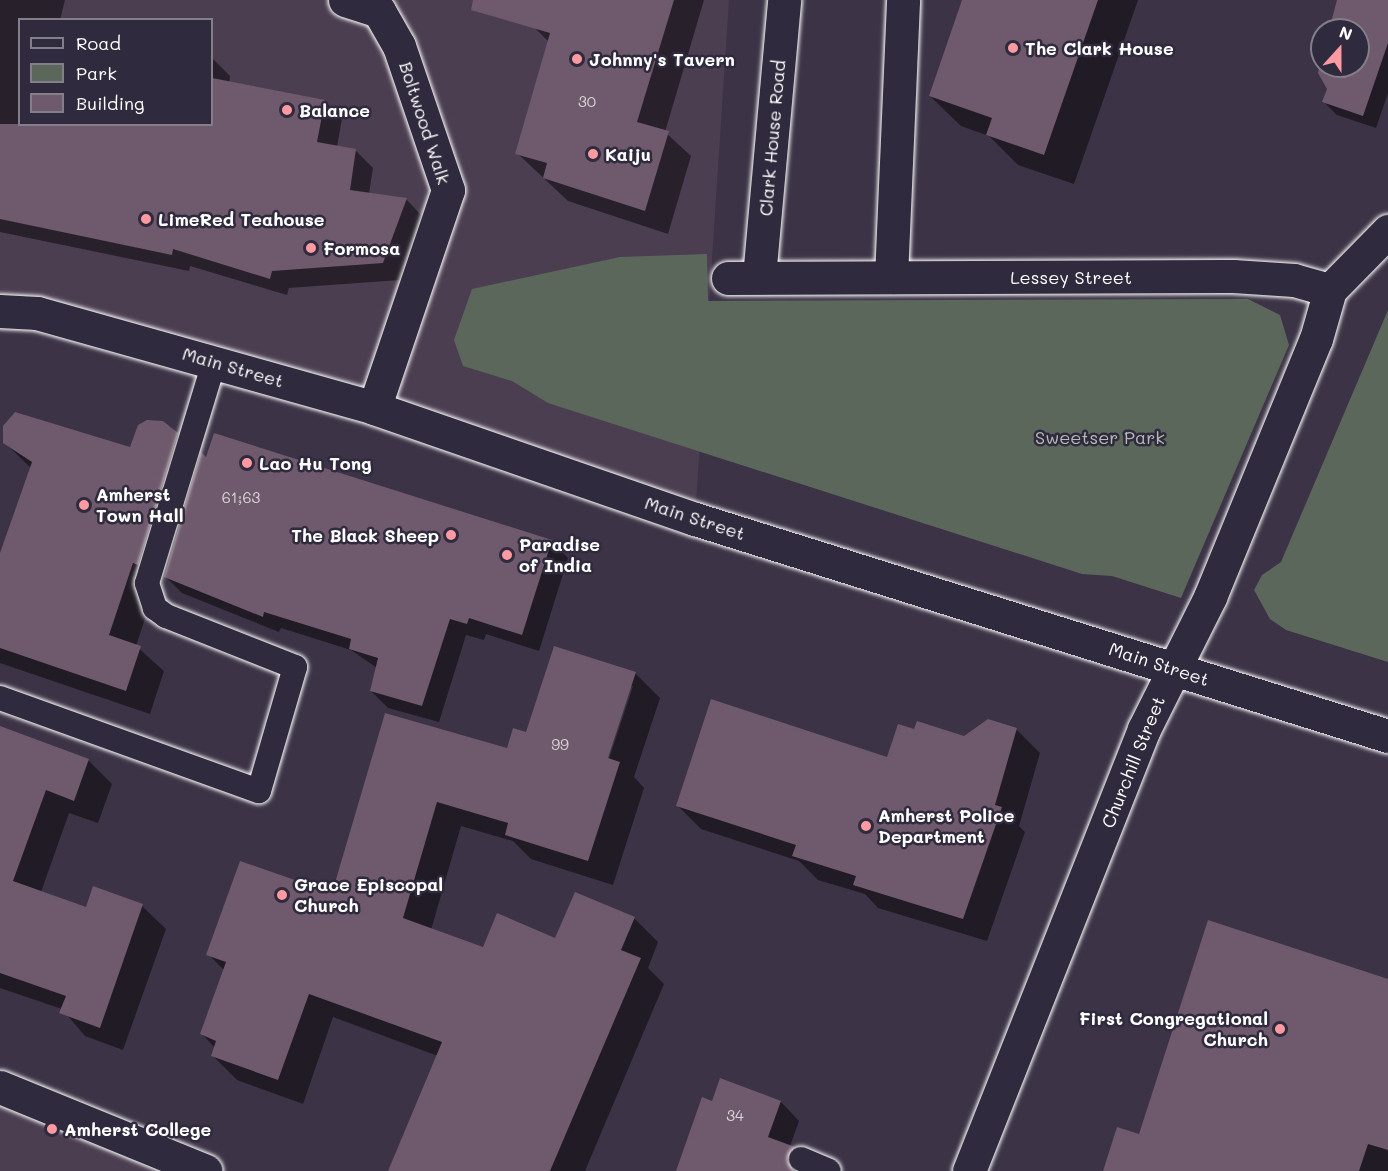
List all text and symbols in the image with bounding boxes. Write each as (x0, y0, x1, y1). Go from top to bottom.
legend (18, 18, 213, 126)
north arrow (1310, 18, 1370, 78)
text: N (1336, 21, 1355, 45)
text: Road (76, 31, 121, 55)
place label: The Clark House (1025, 37, 1174, 59)
marker: The Clark House (1006, 41, 1020, 55)
place label: Johnny's Tavern (589, 48, 735, 70)
marker: Johnny's Tavern (570, 52, 584, 66)
street label: Boltwood Walk (395, 59, 455, 187)
street label: Clark House Road (754, 59, 790, 217)
text: Park (76, 61, 117, 85)
text: Building (76, 91, 144, 115)
house number: 30 (578, 93, 596, 111)
place label: Balance (299, 99, 370, 121)
marker: Balance (280, 103, 294, 117)
place label: Kaiju (605, 143, 651, 165)
marker: Kaiju (586, 147, 600, 161)
place label: LimeRed Teahouse (158, 208, 325, 230)
marker: LimeRed Teahouse (139, 212, 153, 226)
place label: Formosa (323, 237, 400, 259)
marker: Formosa (304, 241, 318, 255)
street label: Lessey Street (1010, 266, 1132, 288)
street label: Main Street (180, 342, 286, 392)
park label: Sweetser Park (1035, 426, 1165, 448)
place label: Lao Hu Tong (259, 452, 372, 474)
marker: Lao Hu Tong (240, 456, 254, 470)
place label: Amherst Town Hall (96, 484, 183, 526)
house number: 61;63 (222, 489, 260, 507)
street label: Main Street (642, 492, 748, 544)
marker: Amherst Town Hall (77, 498, 91, 512)
place label: The Black Sheep (291, 524, 439, 546)
marker: The Black Sheep (444, 528, 458, 542)
place label: Paradise of India (519, 534, 600, 576)
marker: Paradise of India (500, 548, 514, 562)
street label: Main Street (1106, 638, 1212, 690)
street label: Churchill Street (1097, 693, 1169, 831)
house number: 99 (551, 736, 569, 754)
place label: Amherst Police Department (878, 805, 1015, 848)
marker: Amherst Police Department (859, 819, 873, 833)
place label: Grace Episcopal Church (294, 874, 443, 916)
marker: Grace Episcopal Church (275, 888, 289, 902)
place label: First Congregational Church (1079, 1008, 1268, 1050)
marker: First Congregational Church (1273, 1022, 1287, 1036)
house number: 34 (726, 1107, 744, 1125)
place label: Amherst College (64, 1118, 211, 1140)
marker: Amherst College (45, 1122, 59, 1136)

